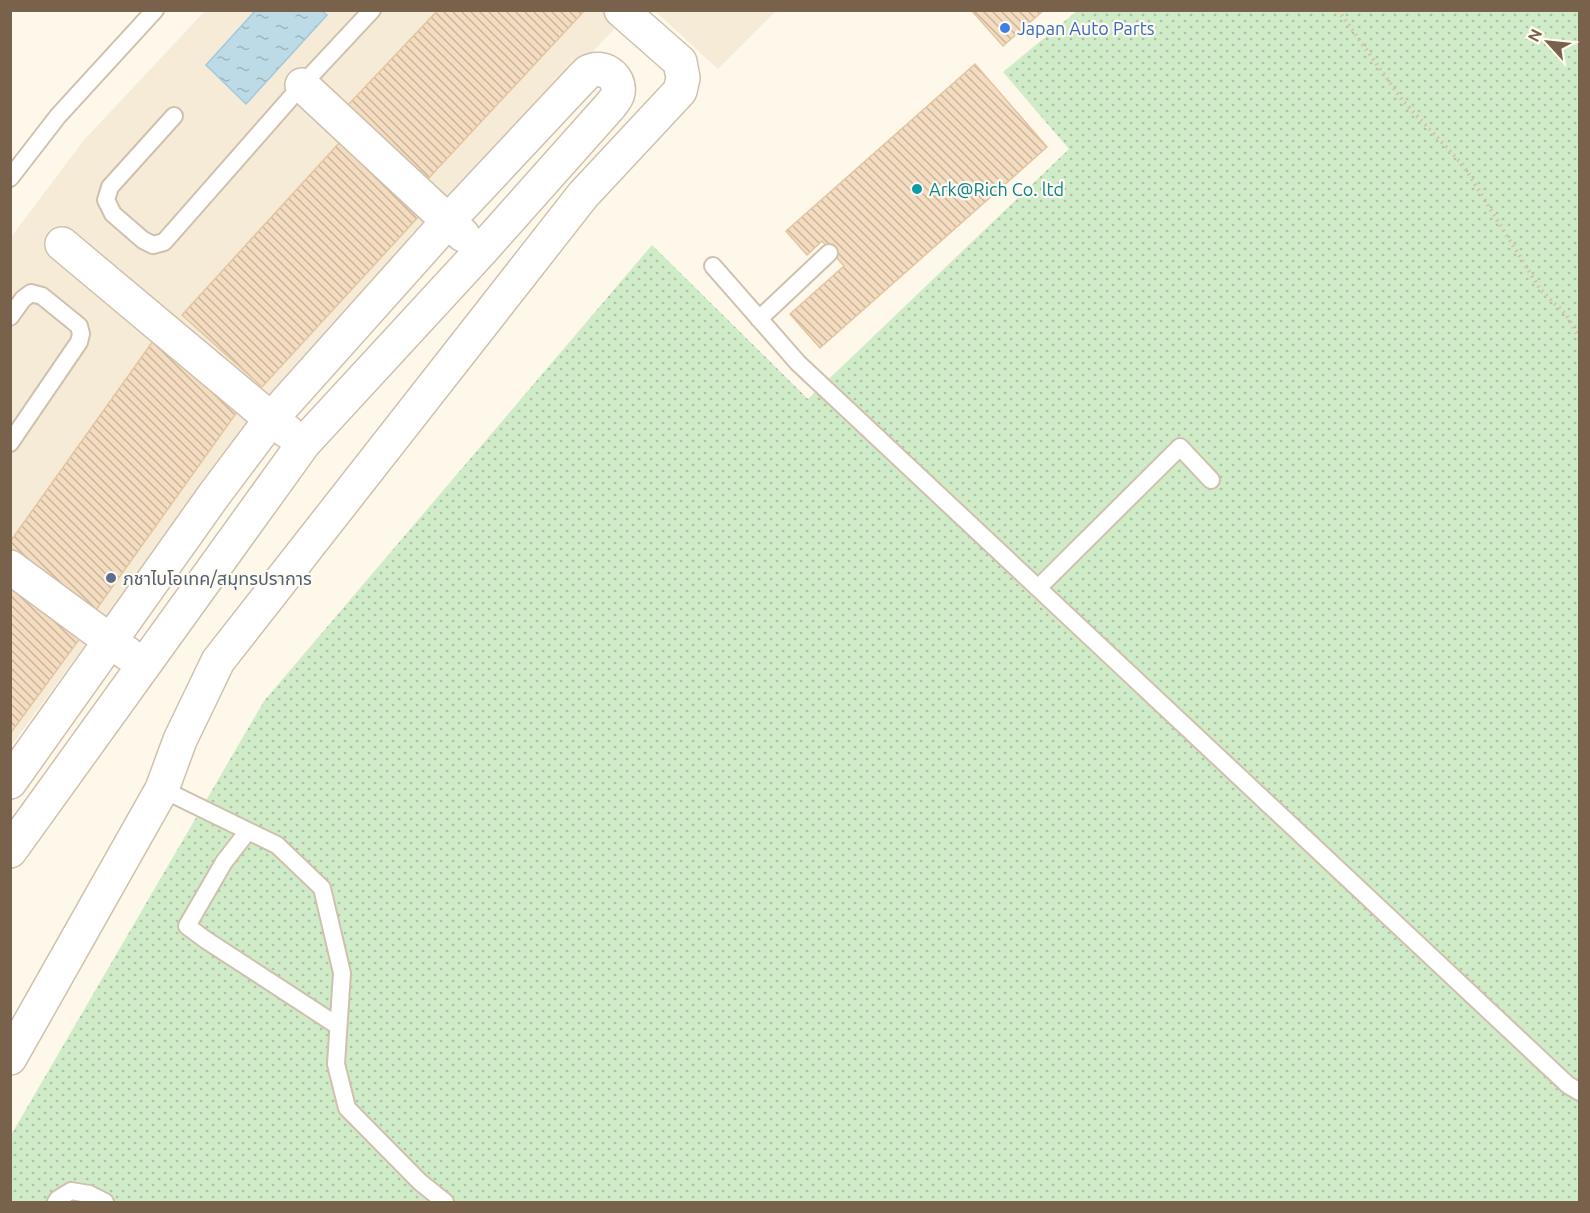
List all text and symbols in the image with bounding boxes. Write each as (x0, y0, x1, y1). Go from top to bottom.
north arrow (1518, 12, 1578, 72)
place label: Japan Auto Parts (1017, 18, 1155, 38)
marker: Japan Auto Parts (998, 21, 1012, 35)
text: N (1524, 26, 1545, 45)
place label: Ark@Rich Co. ltd (929, 179, 1064, 199)
marker: Ark@Rich Co. ltd (910, 182, 924, 196)
place label: ภชาไบโอเทค/สมุทรปราการ (123, 568, 312, 590)
marker: ภชาไบโอเทค/สมุทรปราการ (104, 571, 118, 585)

